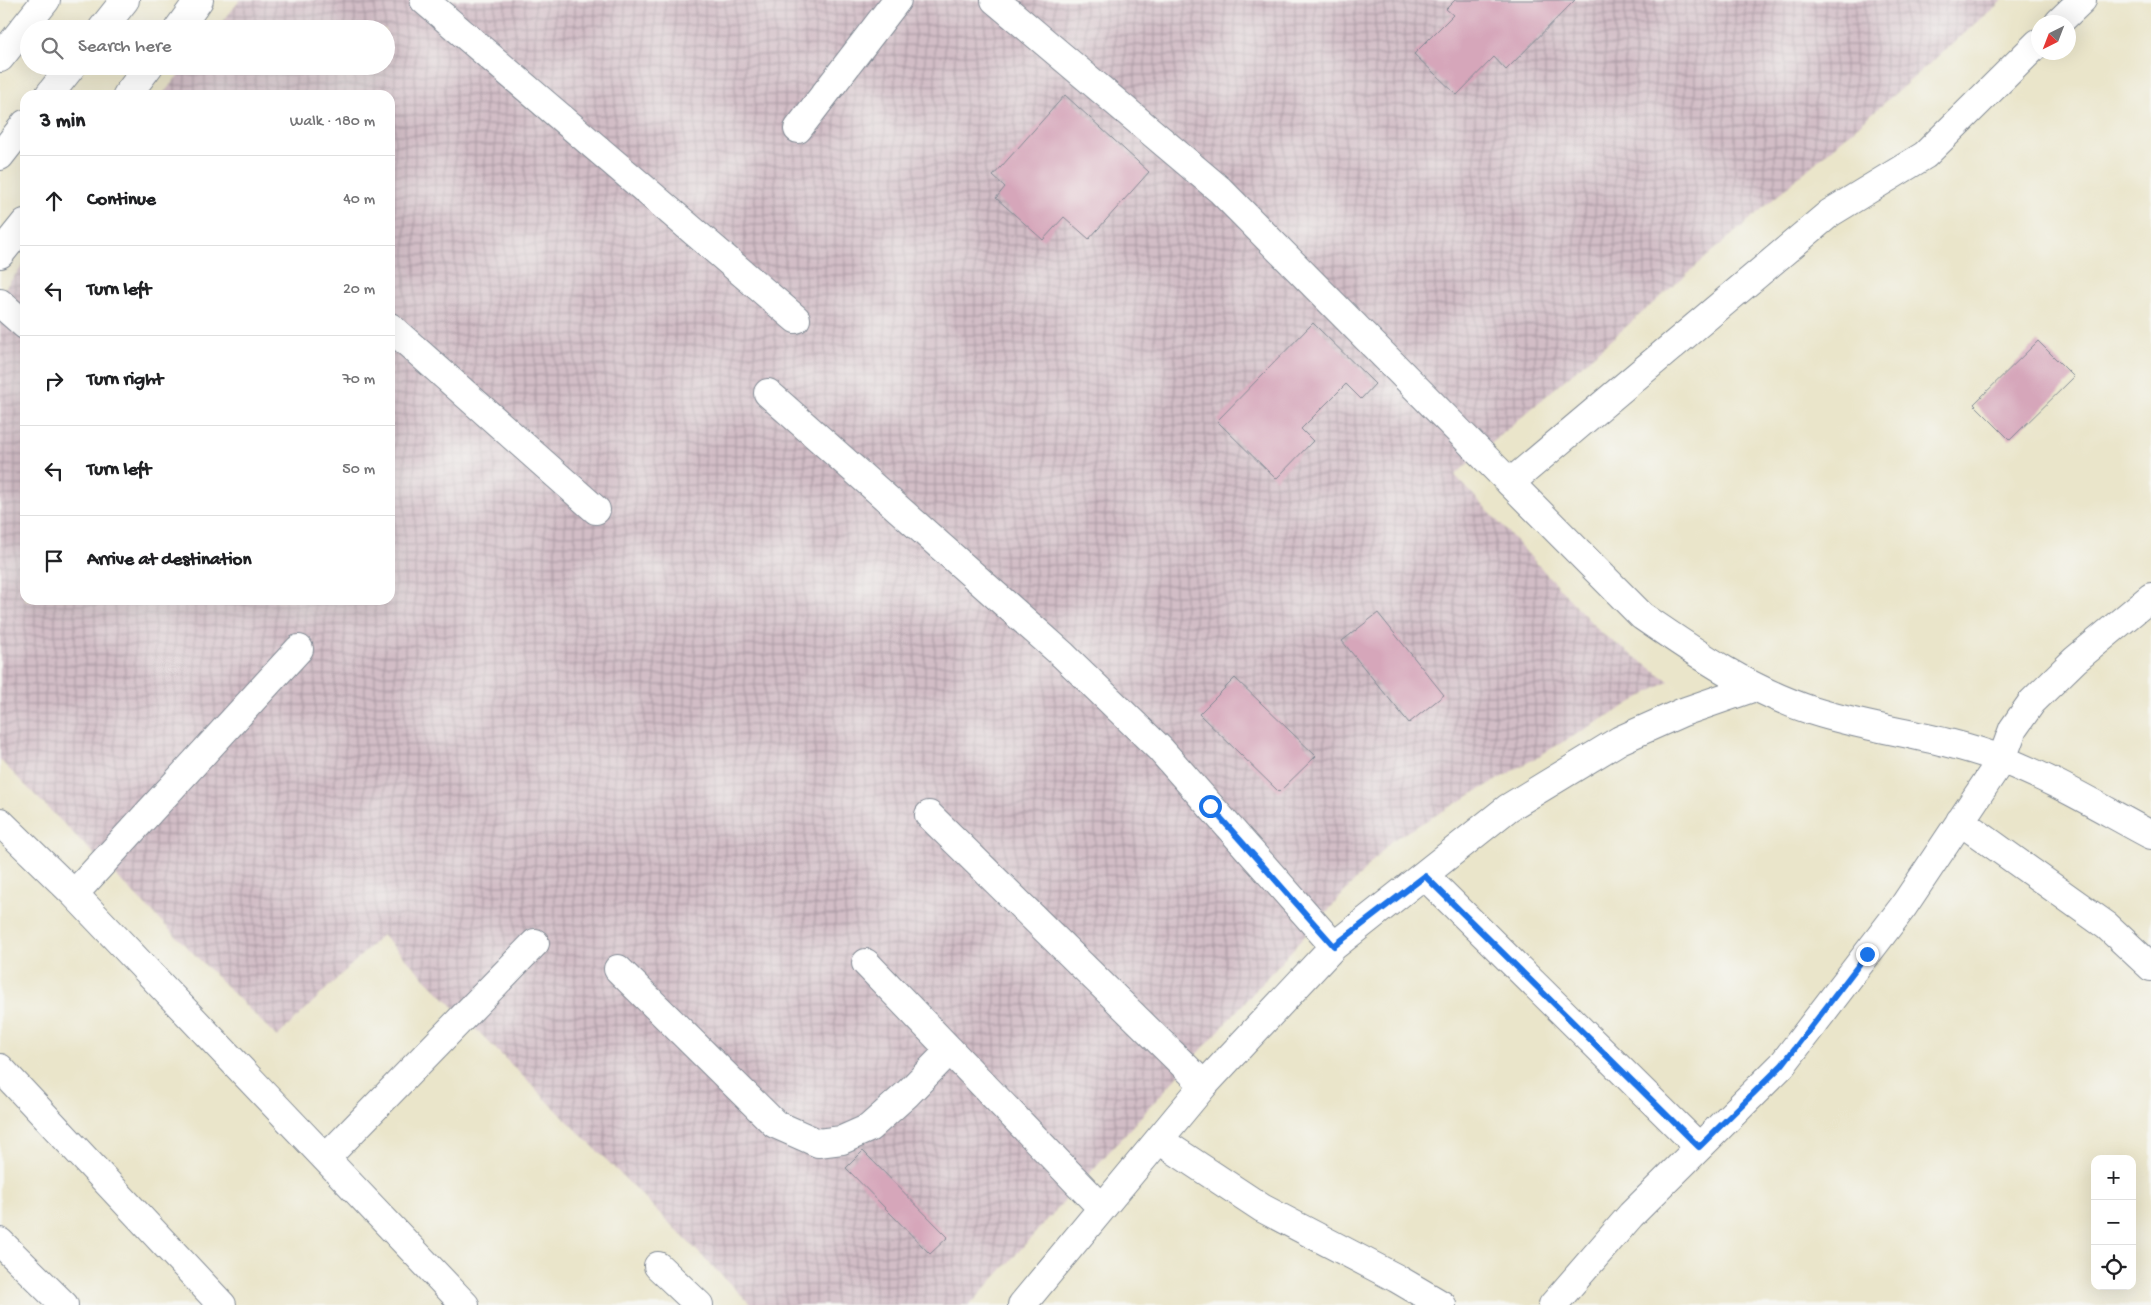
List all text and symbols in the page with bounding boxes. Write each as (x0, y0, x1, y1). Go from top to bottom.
north arrow (2031, 15, 2076, 60)
search box (20, 20, 395, 75)
icon: search (38, 34, 66, 62)
text: Search here (78, 36, 172, 59)
text: 3 min (40, 110, 85, 135)
text: Walk · 180 m (290, 113, 375, 132)
icon: ahead (40, 187, 68, 215)
text: Continue (87, 189, 156, 212)
text: 40 m (343, 191, 375, 210)
icon: left (40, 277, 68, 305)
text: Turn left (87, 279, 151, 302)
text: 20 m (343, 281, 375, 300)
icon: right (40, 367, 68, 395)
text: Turn right (87, 369, 163, 392)
text: 70 m (342, 371, 375, 390)
icon: left (40, 457, 68, 485)
text: Turn left (87, 459, 151, 482)
text: 50 m (342, 461, 375, 480)
icon: arrive (40, 547, 68, 575)
text: Arrive at destination (87, 549, 251, 572)
route start (1199, 795, 1222, 818)
route end (1856, 943, 1879, 966)
map controls (2091, 1155, 2136, 1290)
button: + (2091, 1155, 2136, 1200)
button: − (2091, 1200, 2136, 1245)
button: locate (2091, 1245, 2136, 1290)

